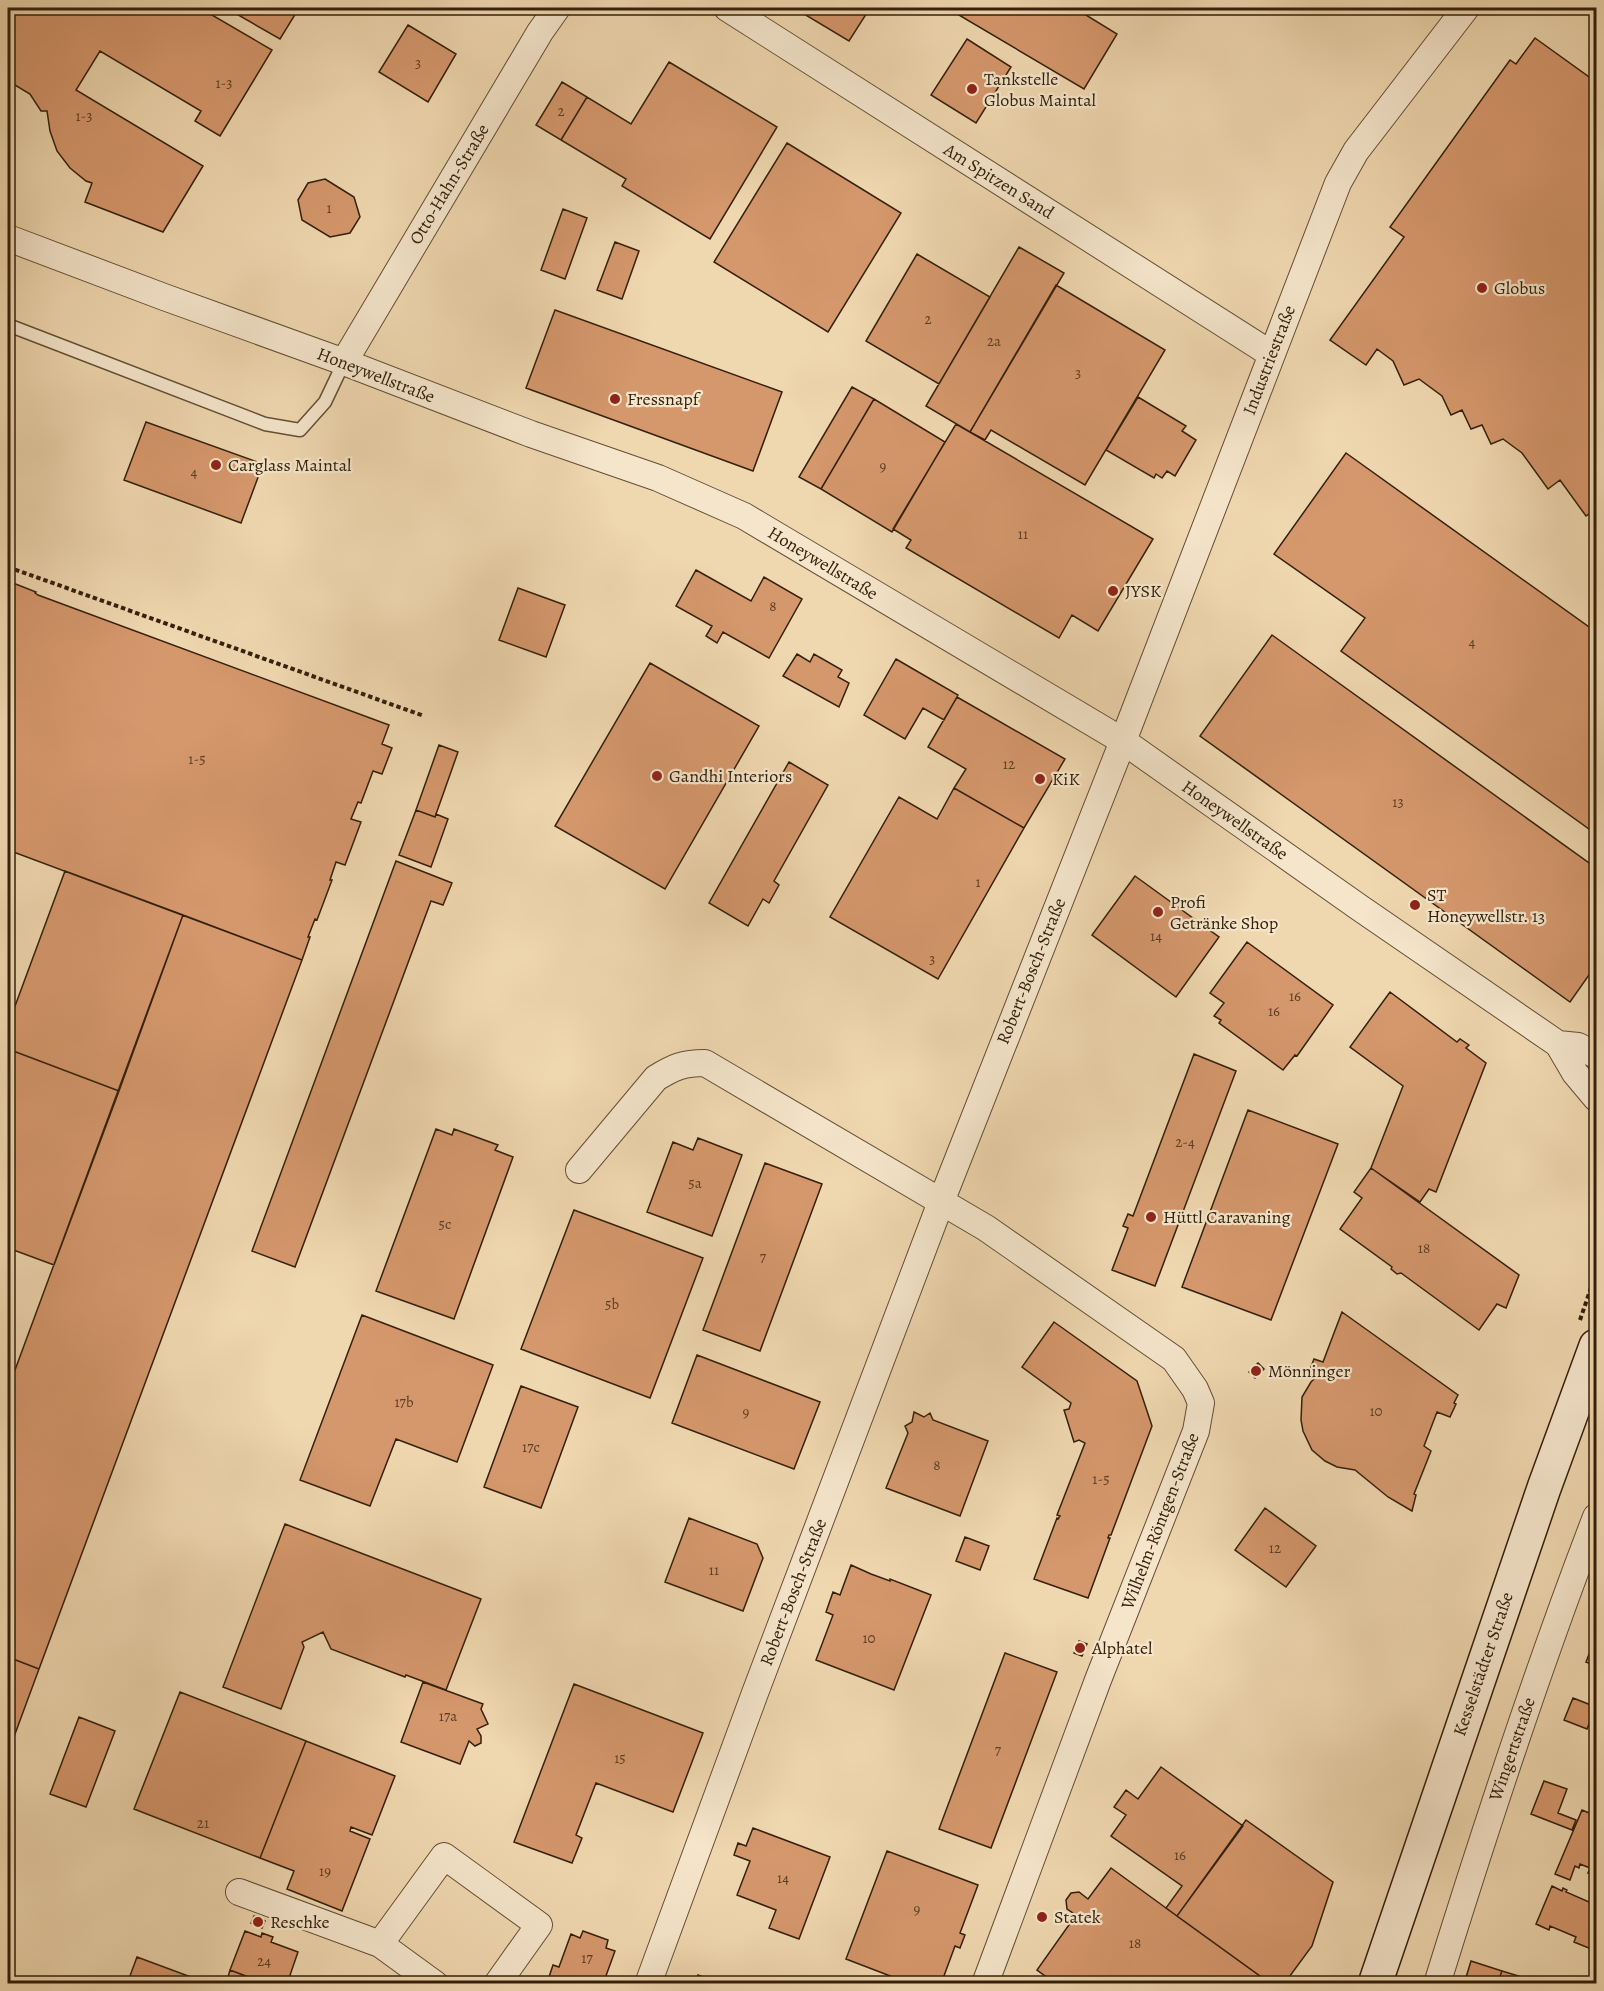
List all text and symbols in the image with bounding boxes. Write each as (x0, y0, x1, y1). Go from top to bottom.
house number: 3 (415, 53, 421, 73)
place label: Tankstelle Globus Maintal (984, 67, 1097, 112)
house number: 1-3 (215, 73, 233, 93)
marker: Tankstelle Globus Maintal (965, 82, 979, 96)
house number: 2 (557, 101, 565, 121)
house number: 1-3 (75, 106, 93, 126)
street label: Otto-Hahn-Straße (403, 119, 495, 249)
street label: Am Spitzen Sand (939, 137, 1059, 225)
house number: 1 (326, 198, 332, 218)
place label: Globus (1494, 276, 1545, 300)
marker: Globus (1475, 281, 1489, 295)
street label: Industriestraße (1237, 302, 1301, 418)
house number: 2 (924, 309, 932, 329)
house number: 2a (987, 331, 1001, 351)
street label: Honeywellstraße (314, 342, 438, 408)
house number: 3 (1075, 363, 1081, 383)
place label: Fressnapf (627, 387, 702, 411)
marker: Fressnapf (608, 392, 622, 406)
place label: Carglass Maintal (228, 453, 352, 477)
house number: 9 (880, 456, 887, 476)
marker: Carglass Maintal (209, 458, 223, 472)
house number: 4 (191, 462, 198, 482)
street label: Honeywellstraße (764, 521, 882, 605)
house number: 11 (1018, 524, 1028, 544)
place label: JYSK (1125, 579, 1162, 603)
marker: JYSK (1106, 584, 1120, 598)
house number: 8 (769, 596, 777, 616)
house number: 4 (1469, 632, 1476, 652)
house number: 1-5 (188, 749, 206, 769)
house number: 12 (1003, 754, 1015, 774)
place label: Gandhi Interiors (669, 764, 792, 788)
place label: KiK (1052, 767, 1080, 791)
marker: Gandhi Interiors (650, 769, 664, 783)
marker: KiK (1033, 772, 1047, 786)
street label: Honeywellstraße (1177, 775, 1293, 865)
house number: 13 (1392, 792, 1404, 812)
house number: 1 (975, 872, 981, 892)
place label: ST Honeywellstr. 13 (1427, 883, 1545, 928)
place label: Profi Getränke Shop (1170, 890, 1278, 935)
street label: Robert-Bosch-Straße (991, 894, 1071, 1048)
marker: ST Honeywellstr. 13 (1408, 898, 1422, 912)
marker: Profi Getränke Shop (1151, 905, 1165, 919)
house number: 14 (1150, 926, 1162, 946)
house number: 3 (929, 949, 935, 969)
house number: 16 (1289, 986, 1301, 1006)
house number: 16 (1268, 1001, 1280, 1021)
house number: 2-4 (1175, 1132, 1195, 1152)
house number: 5a (688, 1173, 702, 1193)
place label: Hüttl Caravaning (1163, 1205, 1291, 1229)
marker: Hüttl Caravaning (1144, 1210, 1158, 1224)
house number: 5c (439, 1214, 451, 1234)
house number: 18 (1418, 1238, 1430, 1258)
house number: 7 (760, 1247, 767, 1267)
house number: 5b (605, 1294, 619, 1314)
place label: Mönninger (1268, 1359, 1351, 1383)
marker: Mönninger (1249, 1364, 1263, 1378)
house number: 17b (394, 1392, 414, 1412)
house number: 10 (1369, 1401, 1383, 1421)
house number: 9 (743, 1402, 750, 1422)
street label: Wilhelm-Röntgen-Straße (1115, 1429, 1205, 1614)
house number: 17c (522, 1437, 540, 1457)
house number: 8 (933, 1455, 941, 1475)
house number: 1-5 (1092, 1469, 1110, 1489)
street label: Robert-Bosch-Straße (754, 1515, 832, 1669)
house number: 12 (1269, 1538, 1281, 1558)
house number: 11 (709, 1560, 719, 1580)
street label: Kesselstädter Straße (1447, 1589, 1519, 1739)
house number: 10 (862, 1628, 876, 1648)
place label: Alphatel (1091, 1636, 1153, 1660)
marker: Alphatel (1073, 1641, 1087, 1655)
street label: Wingertstraße (1483, 1694, 1541, 1805)
house number: 17a (439, 1706, 457, 1726)
house number: 7 (995, 1740, 1002, 1760)
house number: 15 (614, 1748, 626, 1768)
house number: 21 (197, 1813, 209, 1833)
house number: 16 (1174, 1845, 1186, 1865)
house number: 19 (319, 1861, 331, 1881)
house number: 14 (777, 1868, 789, 1888)
house number: 9 (914, 1899, 921, 1919)
place label: Statek (1054, 1905, 1101, 1929)
place label: Reschke (270, 1910, 330, 1934)
marker: Statek (1035, 1910, 1049, 1924)
marker: Reschke (251, 1915, 265, 1929)
house number: 18 (1129, 1933, 1141, 1953)
house number: 17 (581, 1948, 593, 1968)
house number: 24 (257, 1951, 271, 1971)

